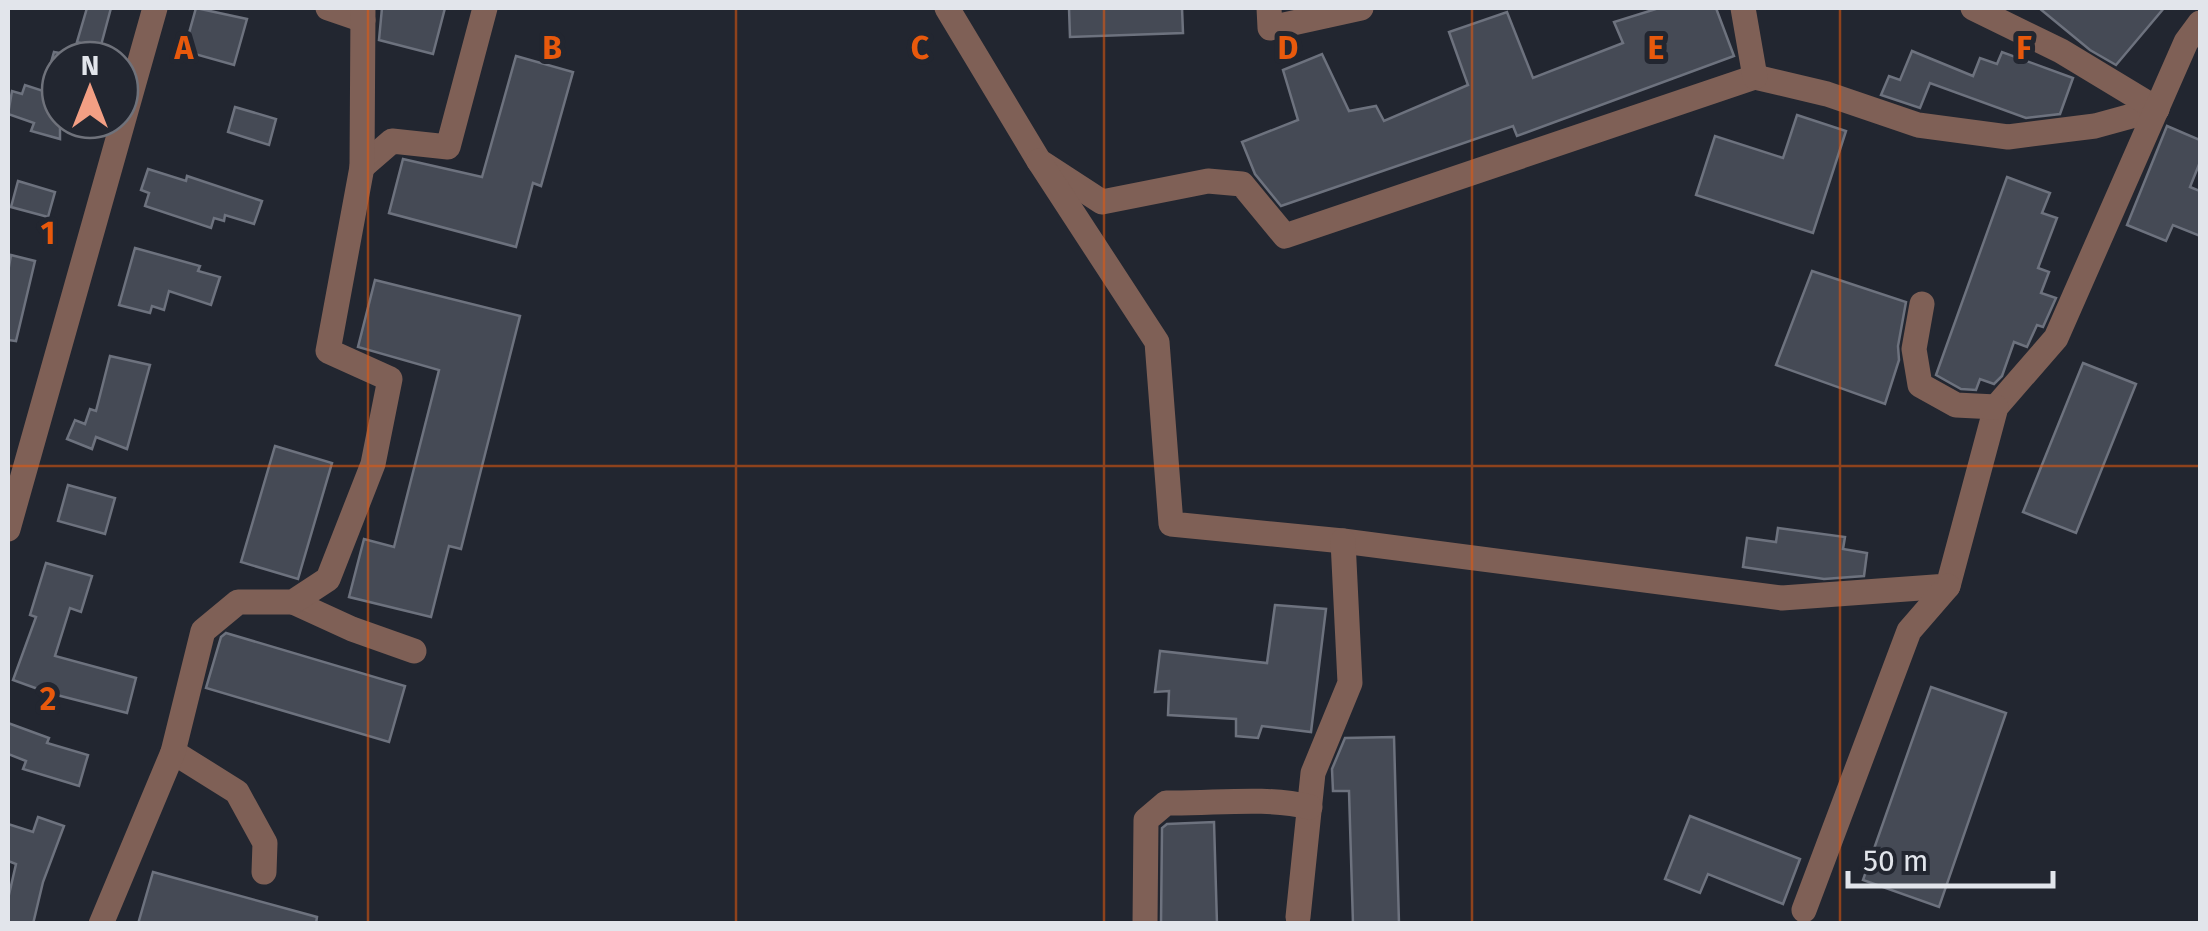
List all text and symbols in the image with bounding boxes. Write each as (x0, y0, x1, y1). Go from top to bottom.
text: A (174, 29, 195, 67)
text: B (542, 29, 562, 67)
text: C (911, 29, 930, 67)
text: D (1278, 29, 1298, 67)
text: E (1648, 29, 1664, 67)
text: F (2016, 29, 2032, 67)
north arrow (40, 40, 140, 140)
text: N (81, 49, 99, 82)
text: 1 (41, 214, 55, 252)
text: 2 (40, 680, 56, 718)
scale bar (1848, 826, 2053, 888)
text: 50 m (1863, 843, 1928, 879)

